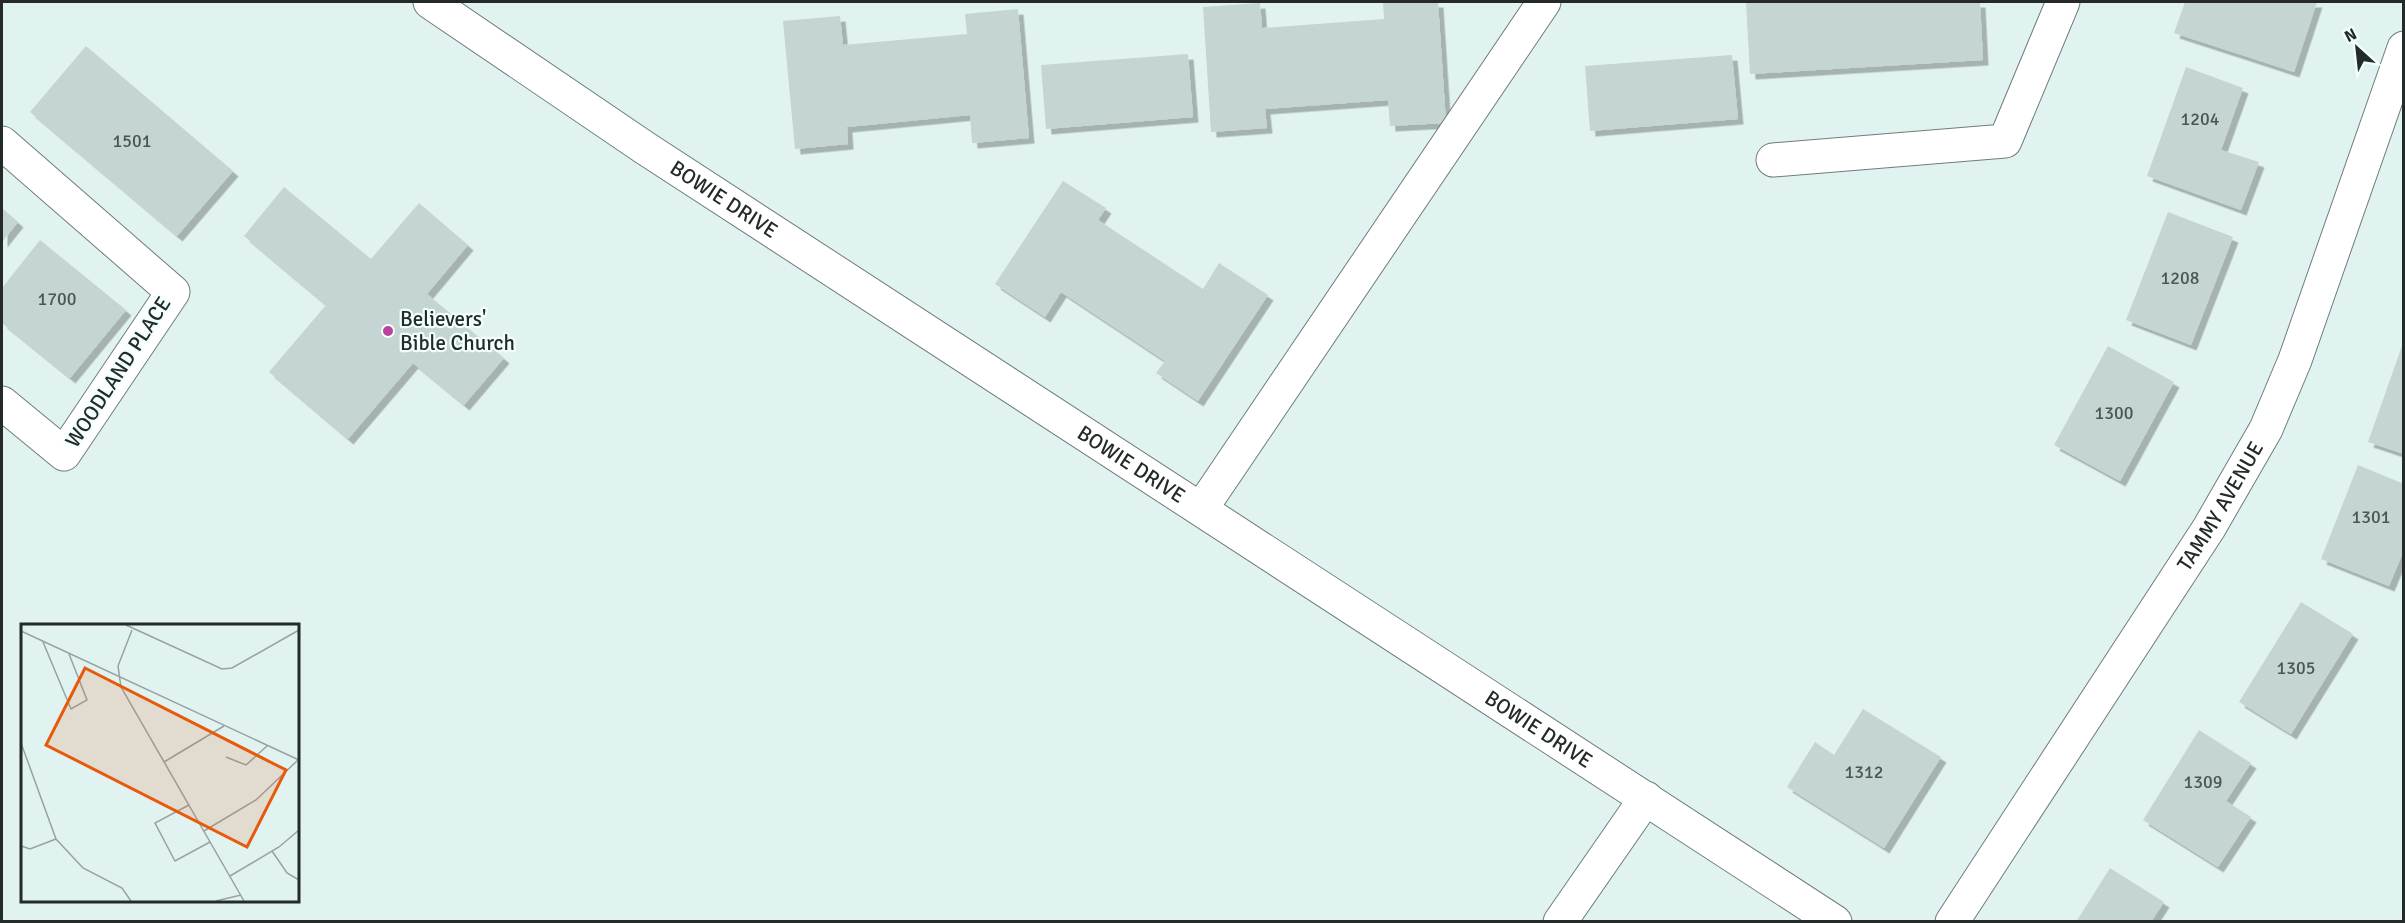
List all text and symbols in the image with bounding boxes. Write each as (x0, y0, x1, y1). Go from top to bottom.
north arrow (2327, 18, 2387, 78)
text: N (2341, 24, 2360, 47)
house number: 1204 (2181, 108, 2220, 130)
house number: 1501 (113, 130, 151, 152)
street label: BOWIE DRIVE (665, 155, 783, 244)
house number: 1208 (2161, 267, 2199, 289)
house number: 1700 (38, 288, 76, 310)
street label: WOODLAND PLACE (59, 292, 177, 452)
place label: Believers' Bible Church (400, 306, 515, 356)
marker: Believers' Bible Church (381, 324, 395, 338)
house number: 1300 (2095, 402, 2133, 424)
street label: BOWIE DRIVE (1073, 420, 1190, 509)
street label: TAMMY AVENUE (2172, 437, 2269, 576)
house number: 1301 (2352, 506, 2390, 528)
inset map (21, 624, 298, 902)
house number: 1305 (2277, 657, 2315, 679)
street label: BOWIE DRIVE (1480, 685, 1597, 774)
house number: 1312 (1845, 761, 1883, 783)
house number: 1309 (2184, 771, 2222, 793)

